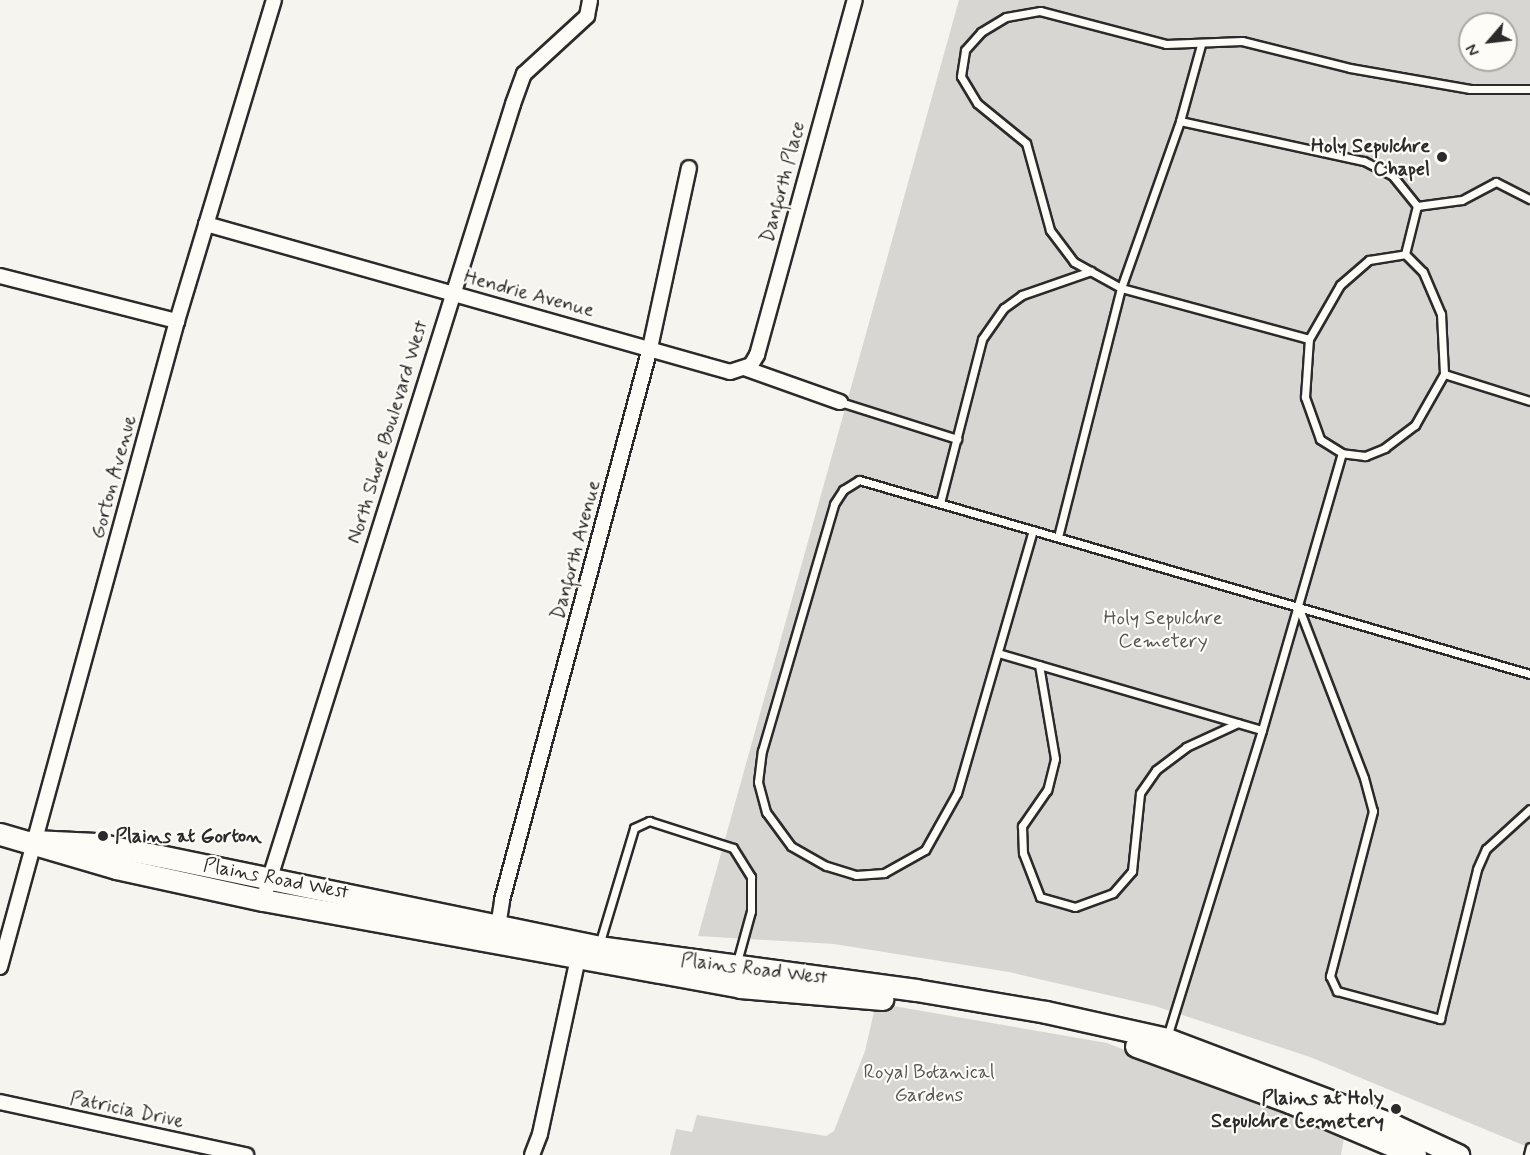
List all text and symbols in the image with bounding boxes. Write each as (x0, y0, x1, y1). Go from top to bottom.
north arrow (1458, 12, 1518, 72)
text: N (1462, 40, 1485, 59)
street label: Danforth Place (755, 119, 811, 245)
place label: Holy Sepulchre Chapel (1311, 134, 1430, 181)
marker: Holy Sepulchre Chapel (1435, 150, 1449, 164)
street label: Hendrie Avenue (461, 265, 597, 323)
street label: North Shore Boulevard West (343, 319, 433, 545)
street label: Gorton Avenue (86, 414, 142, 540)
street label: Danforth Avenue (546, 478, 606, 622)
park label: Holy Sepulchre Cemetery (1103, 607, 1223, 654)
place label: Plains at Gorton (115, 824, 260, 848)
marker: Plains at Gorton (96, 829, 110, 843)
street label: Plains Road West (201, 853, 351, 905)
street label: Plains Road West (679, 948, 829, 990)
park label: Royal Botanical Gardens (864, 1060, 994, 1107)
street label: Patricia Drive (68, 1086, 186, 1134)
place label: Plains at Holy Sepulchre Cemetery (1211, 1086, 1384, 1133)
marker: Plains at Holy Sepulchre Cemetery (1389, 1102, 1403, 1116)

